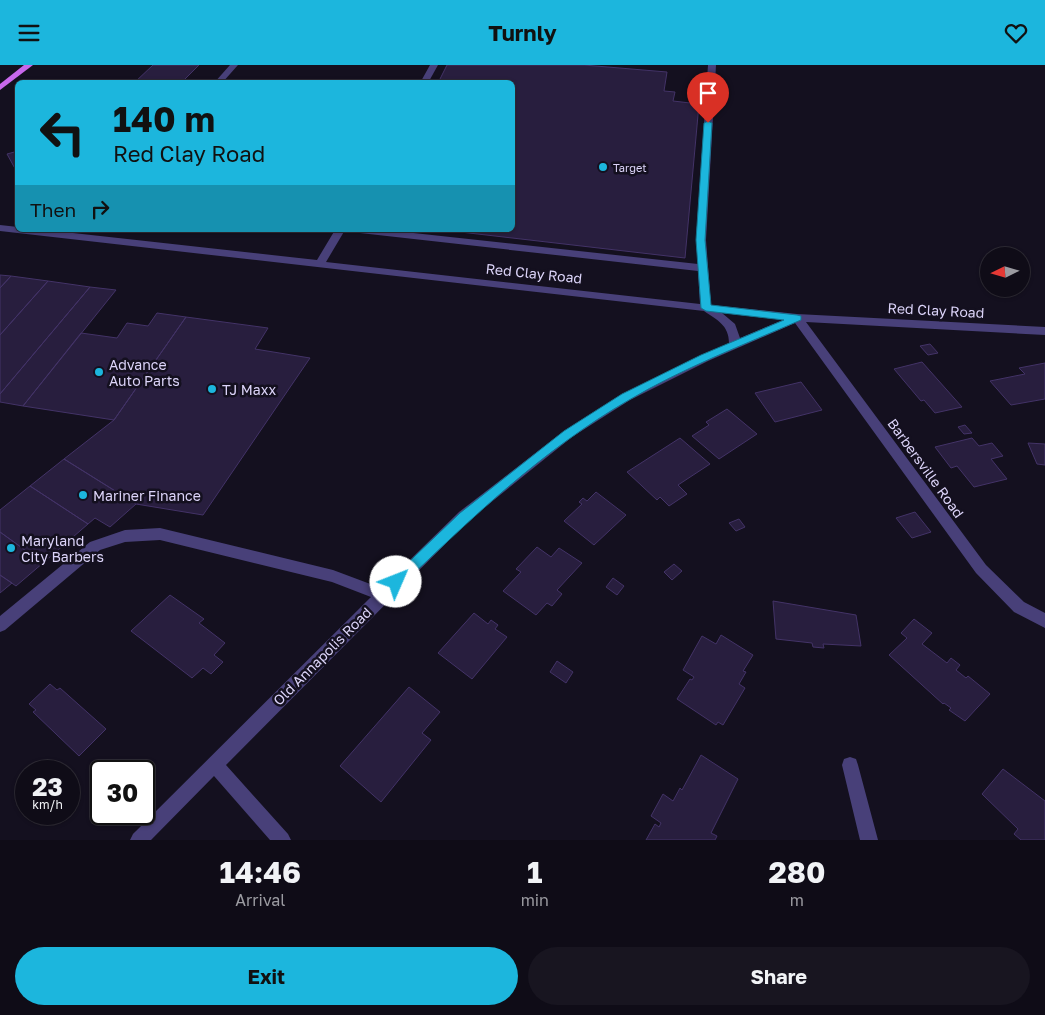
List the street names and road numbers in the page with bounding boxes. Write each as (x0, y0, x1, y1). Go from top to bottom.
street label: Red Clay Road (485, 259, 583, 287)
street label: Red Clay Road (887, 299, 985, 321)
street label: Barbersville Road (884, 415, 968, 521)
street label: Old Annapolis Road (269, 603, 375, 709)

